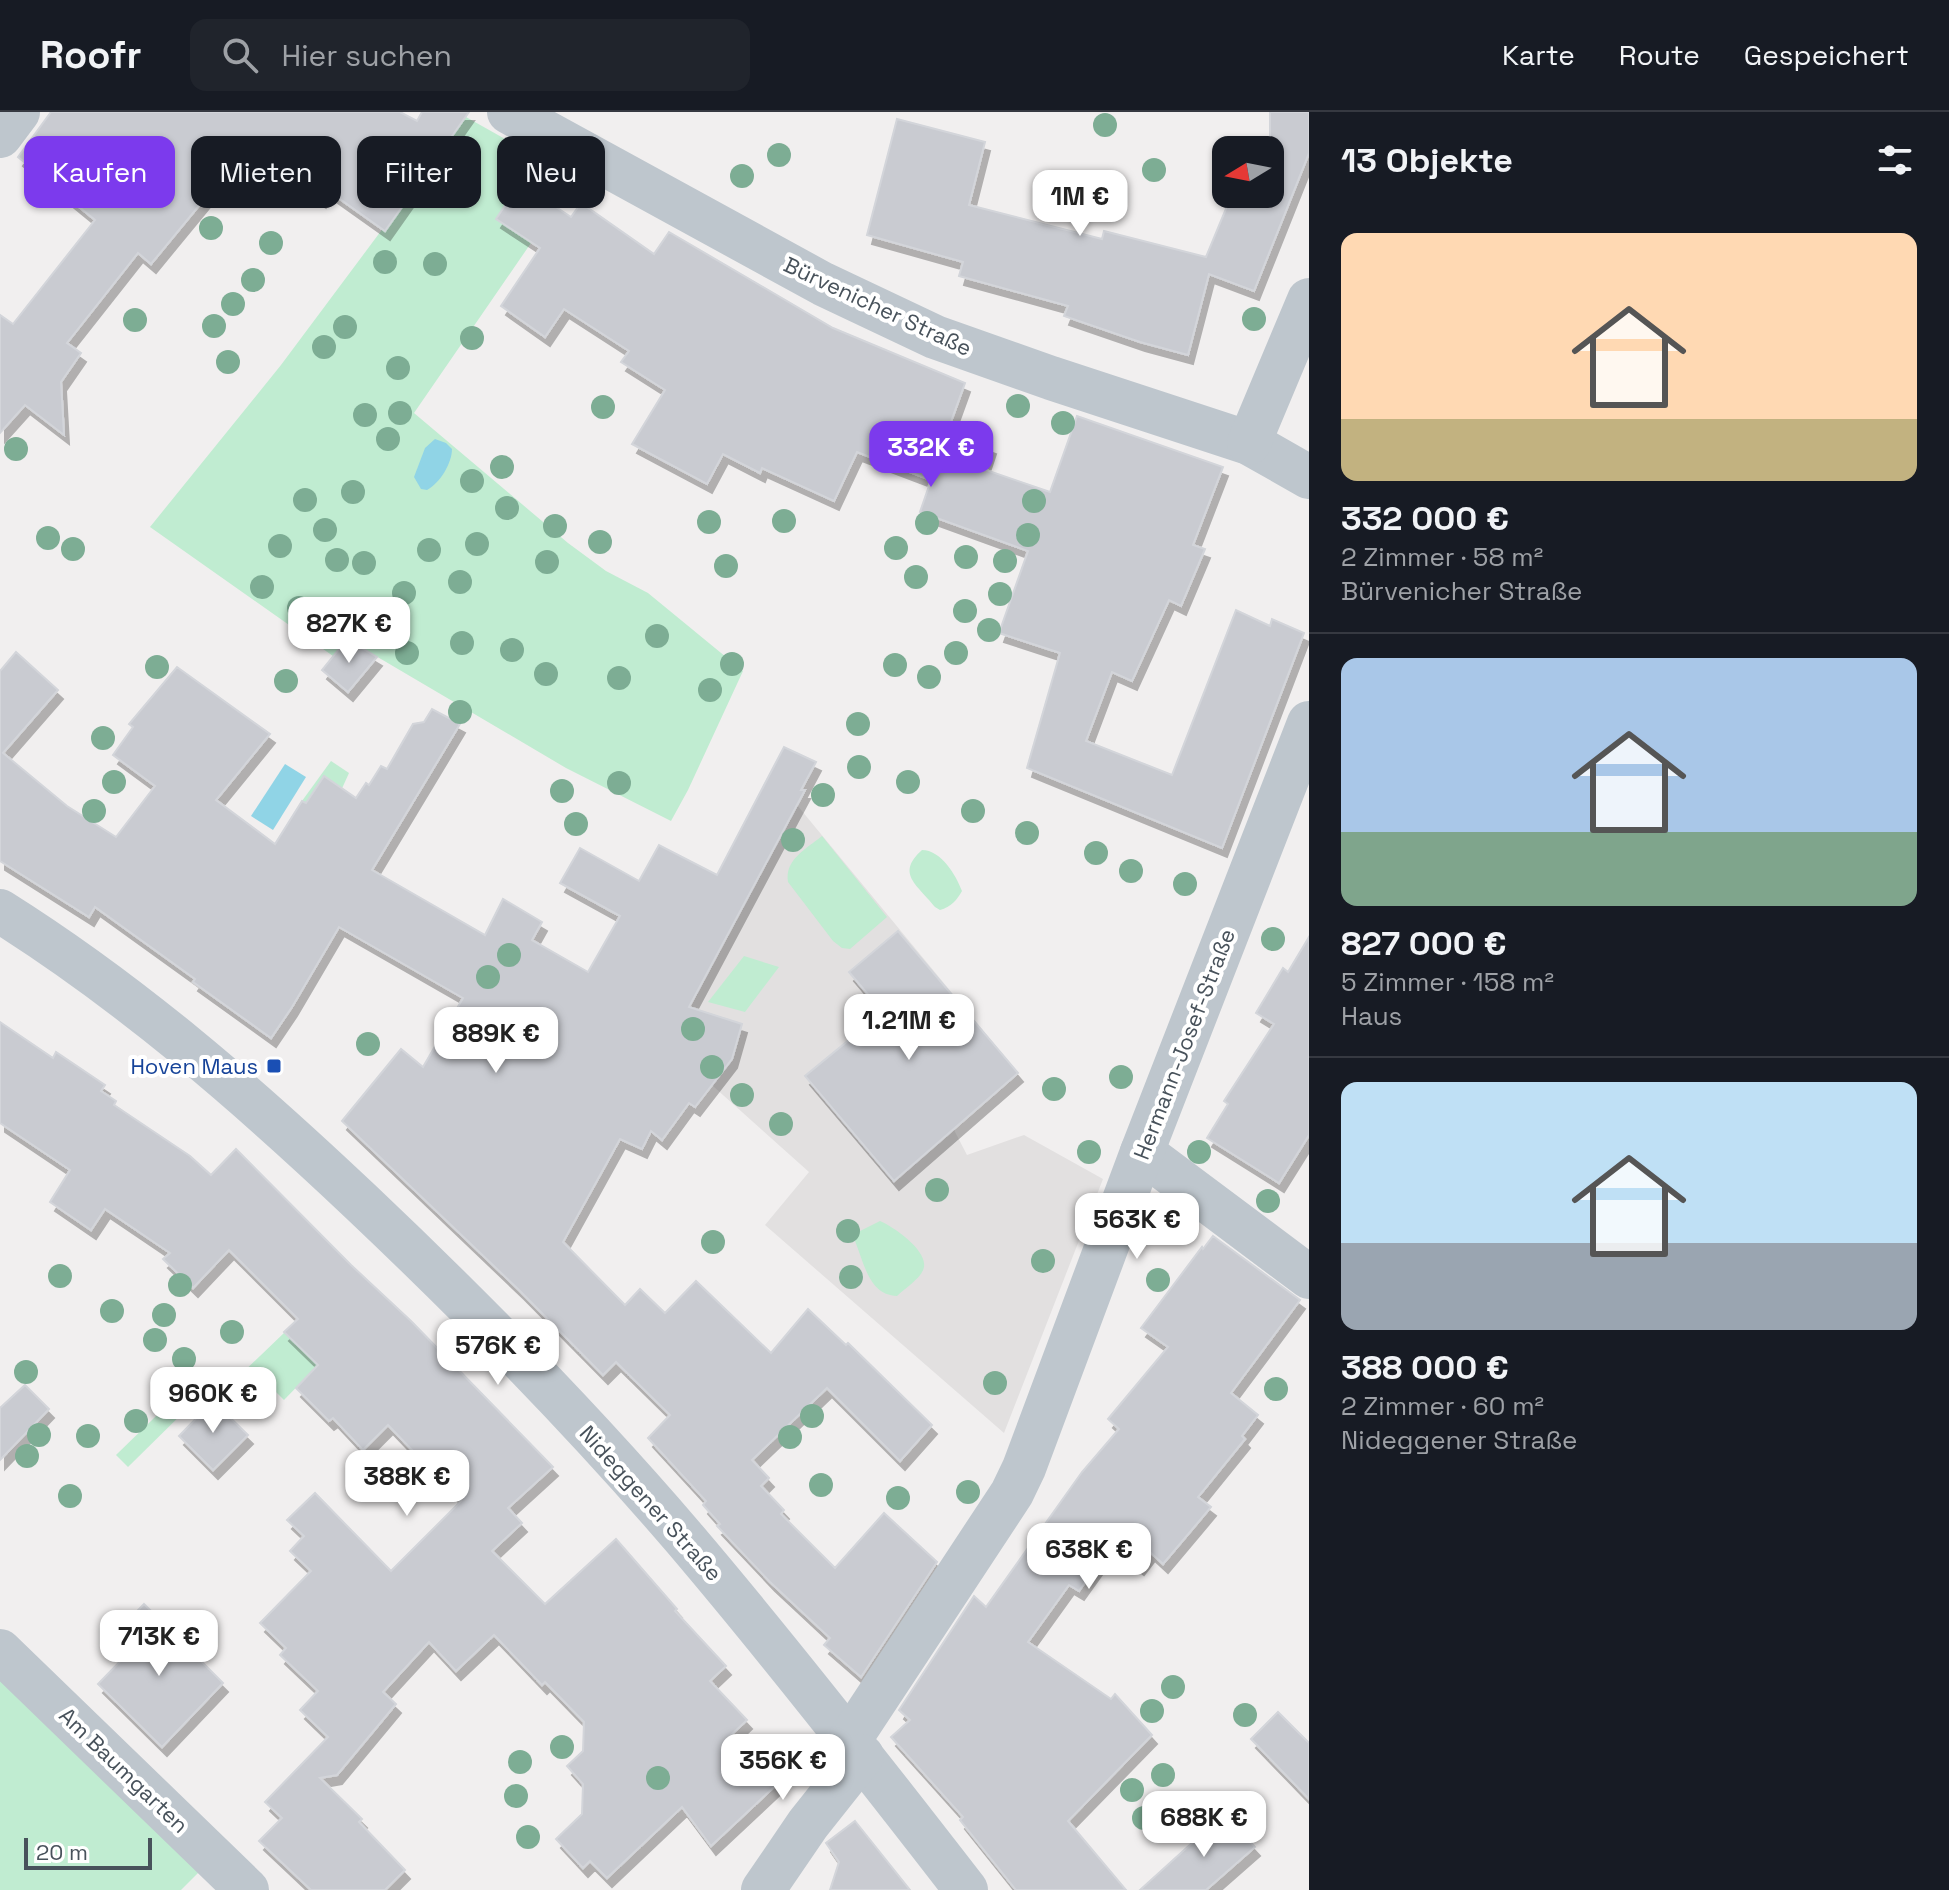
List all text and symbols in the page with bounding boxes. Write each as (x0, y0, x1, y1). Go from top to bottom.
search box (190, 19, 750, 91)
text: Roofr (40, 31, 142, 79)
icon: search (218, 33, 262, 77)
text: Hier suchen (282, 36, 452, 75)
text: Karte (1502, 37, 1575, 73)
text: Route (1619, 37, 1700, 73)
text: Gespeichert (1744, 37, 1909, 73)
chip: Kaufen (24, 136, 175, 208)
chip: Mieten (191, 136, 341, 208)
chip: Filter (357, 136, 481, 208)
chip: Neu (497, 136, 605, 208)
north arrow (1212, 136, 1284, 208)
map controls (1212, 136, 1284, 208)
icon: filters (1873, 138, 1917, 182)
text: 13 Objekte (1341, 139, 1513, 182)
pin: 1M € (1033, 170, 1127, 238)
text: 1M € (1051, 179, 1109, 213)
street label: Bürvenicher Straße (780, 250, 976, 362)
icon: home (1557, 285, 1701, 429)
pin: 332K € (866, 421, 996, 489)
text: 332K € (887, 430, 975, 464)
text: 332 000 € (1341, 497, 1509, 540)
text: 2 Zimmer · 58 m² (1341, 540, 1543, 574)
text: Bürvenicher Straße (1341, 574, 1582, 608)
pin: 827K € (284, 597, 414, 665)
text: 827K € (306, 606, 392, 640)
icon: home (1557, 710, 1701, 854)
text: 827 000 € (1341, 922, 1507, 965)
street label: Hermann-Josef-Straße (1127, 925, 1241, 1163)
text: 5 Zimmer · 158 m² (1341, 965, 1554, 999)
pin: 1.21M € (835, 994, 983, 1062)
text: Haus (1341, 999, 1402, 1033)
text: 1.21M € (862, 1003, 956, 1037)
pin: 889K € (431, 1007, 561, 1075)
text: 889K € (452, 1016, 540, 1050)
place label: Hoven Maus (130, 1052, 258, 1080)
marker: Hoven Maus (265, 1057, 283, 1075)
icon: home (1557, 1134, 1701, 1278)
pin: 563K € (1072, 1193, 1202, 1261)
text: 563K € (1093, 1202, 1181, 1236)
pin: 576K € (433, 1319, 563, 1387)
text: 576K € (455, 1328, 541, 1362)
text: 388 000 € (1341, 1346, 1509, 1389)
pin: 960K € (148, 1367, 278, 1435)
text: 960K € (168, 1376, 258, 1410)
text: 2 Zimmer · 60 m² (1341, 1389, 1544, 1423)
street label: Nideggener Straße (574, 1419, 728, 1587)
text: Nideggener Straße (1341, 1423, 1577, 1457)
pin: 388K € (342, 1450, 472, 1518)
text: 388K € (363, 1459, 451, 1493)
pin: 638K € (1024, 1523, 1154, 1591)
text: 638K € (1045, 1532, 1133, 1566)
pin: 713K € (94, 1610, 224, 1678)
text: 713K € (118, 1619, 200, 1653)
street label: Am Baumgarten (53, 1701, 195, 1839)
pin: 356K € (718, 1734, 848, 1802)
text: 356K € (739, 1743, 827, 1777)
pin: 688K € (1139, 1791, 1269, 1859)
text: 688K € (1160, 1800, 1248, 1834)
scale bar (24, 1834, 152, 1870)
text: 20 m (36, 1838, 88, 1866)

